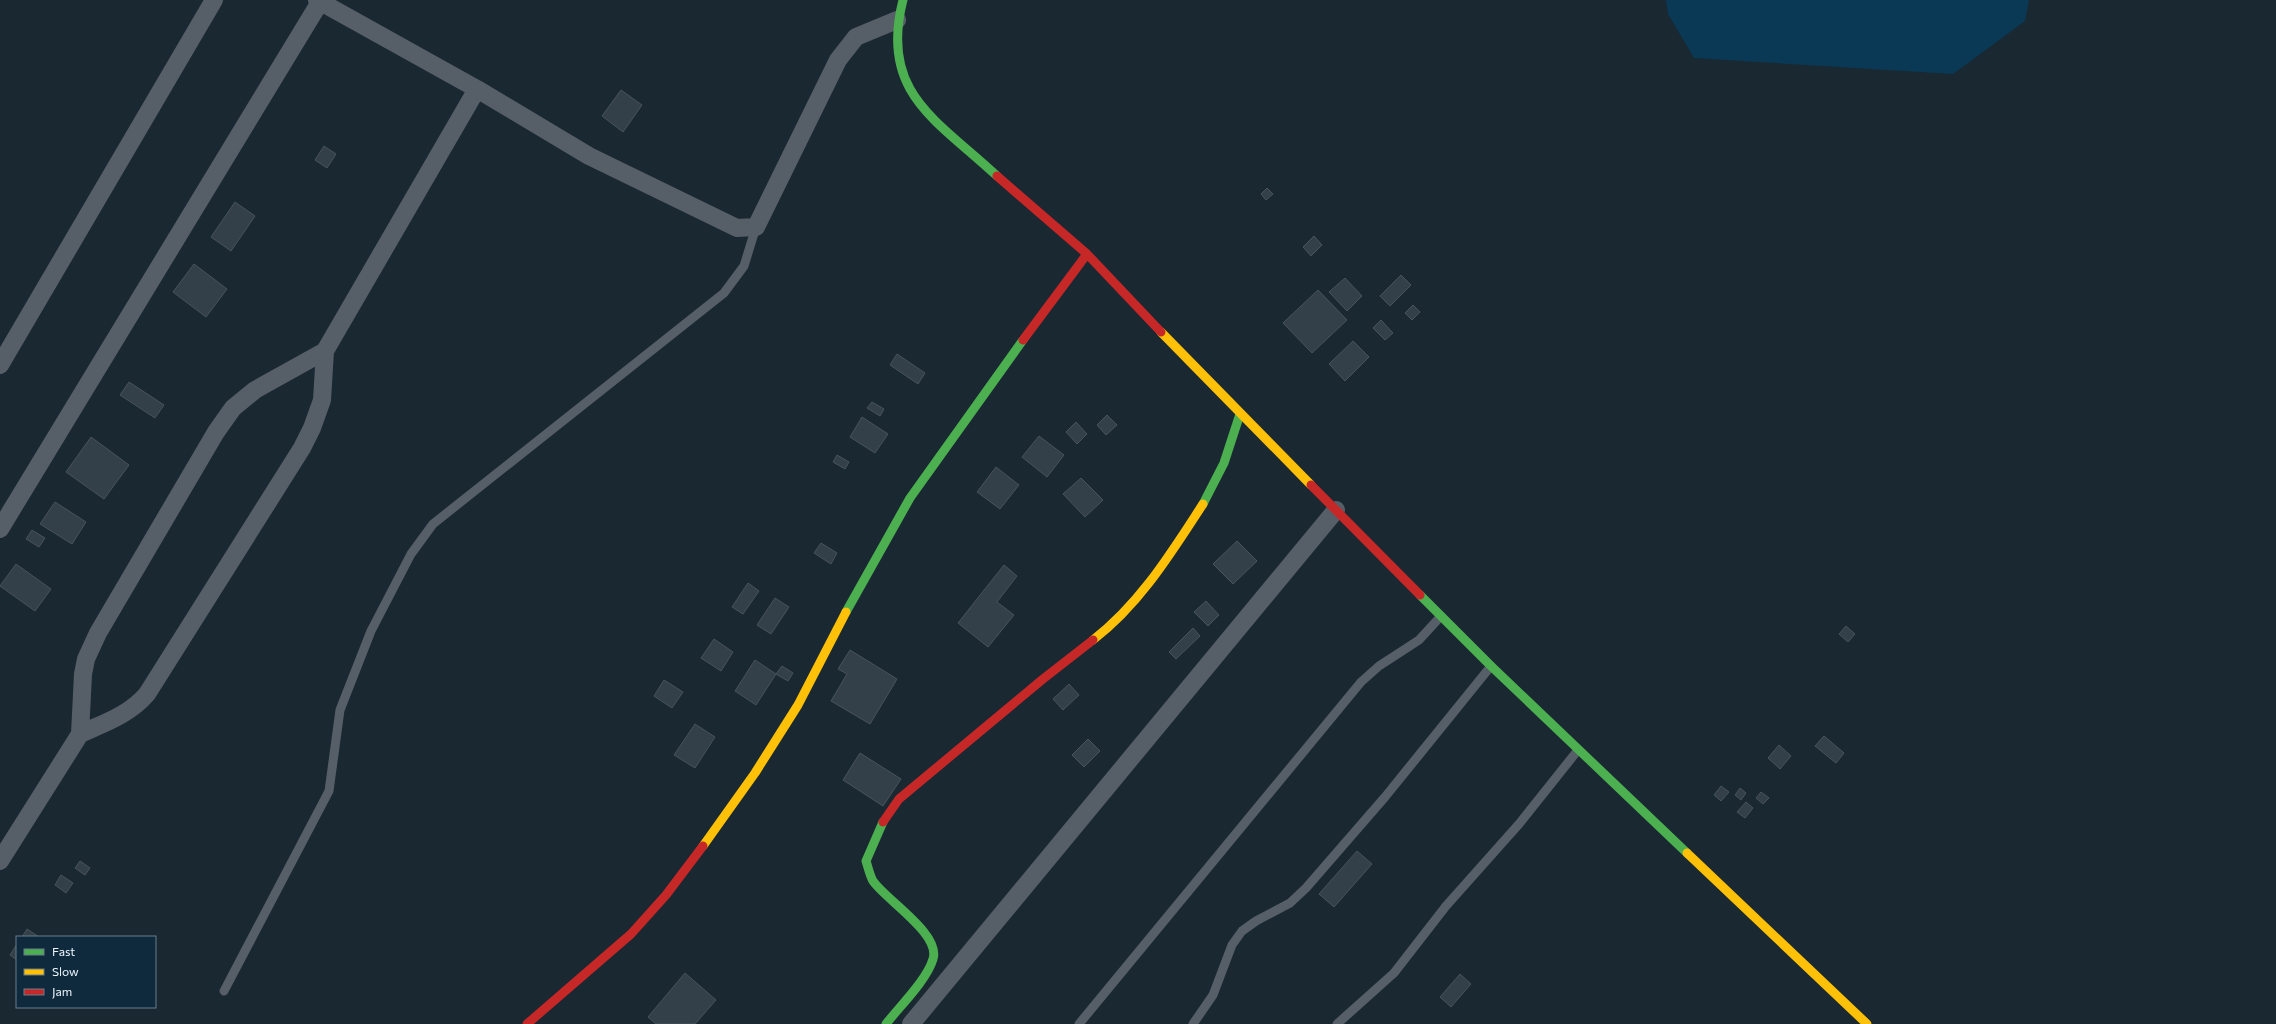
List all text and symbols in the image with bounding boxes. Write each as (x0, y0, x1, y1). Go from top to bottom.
legend (16, 936, 156, 1008)
text: Fast (52, 944, 75, 958)
text: Slow (52, 964, 79, 978)
text: Jam (52, 984, 72, 999)

